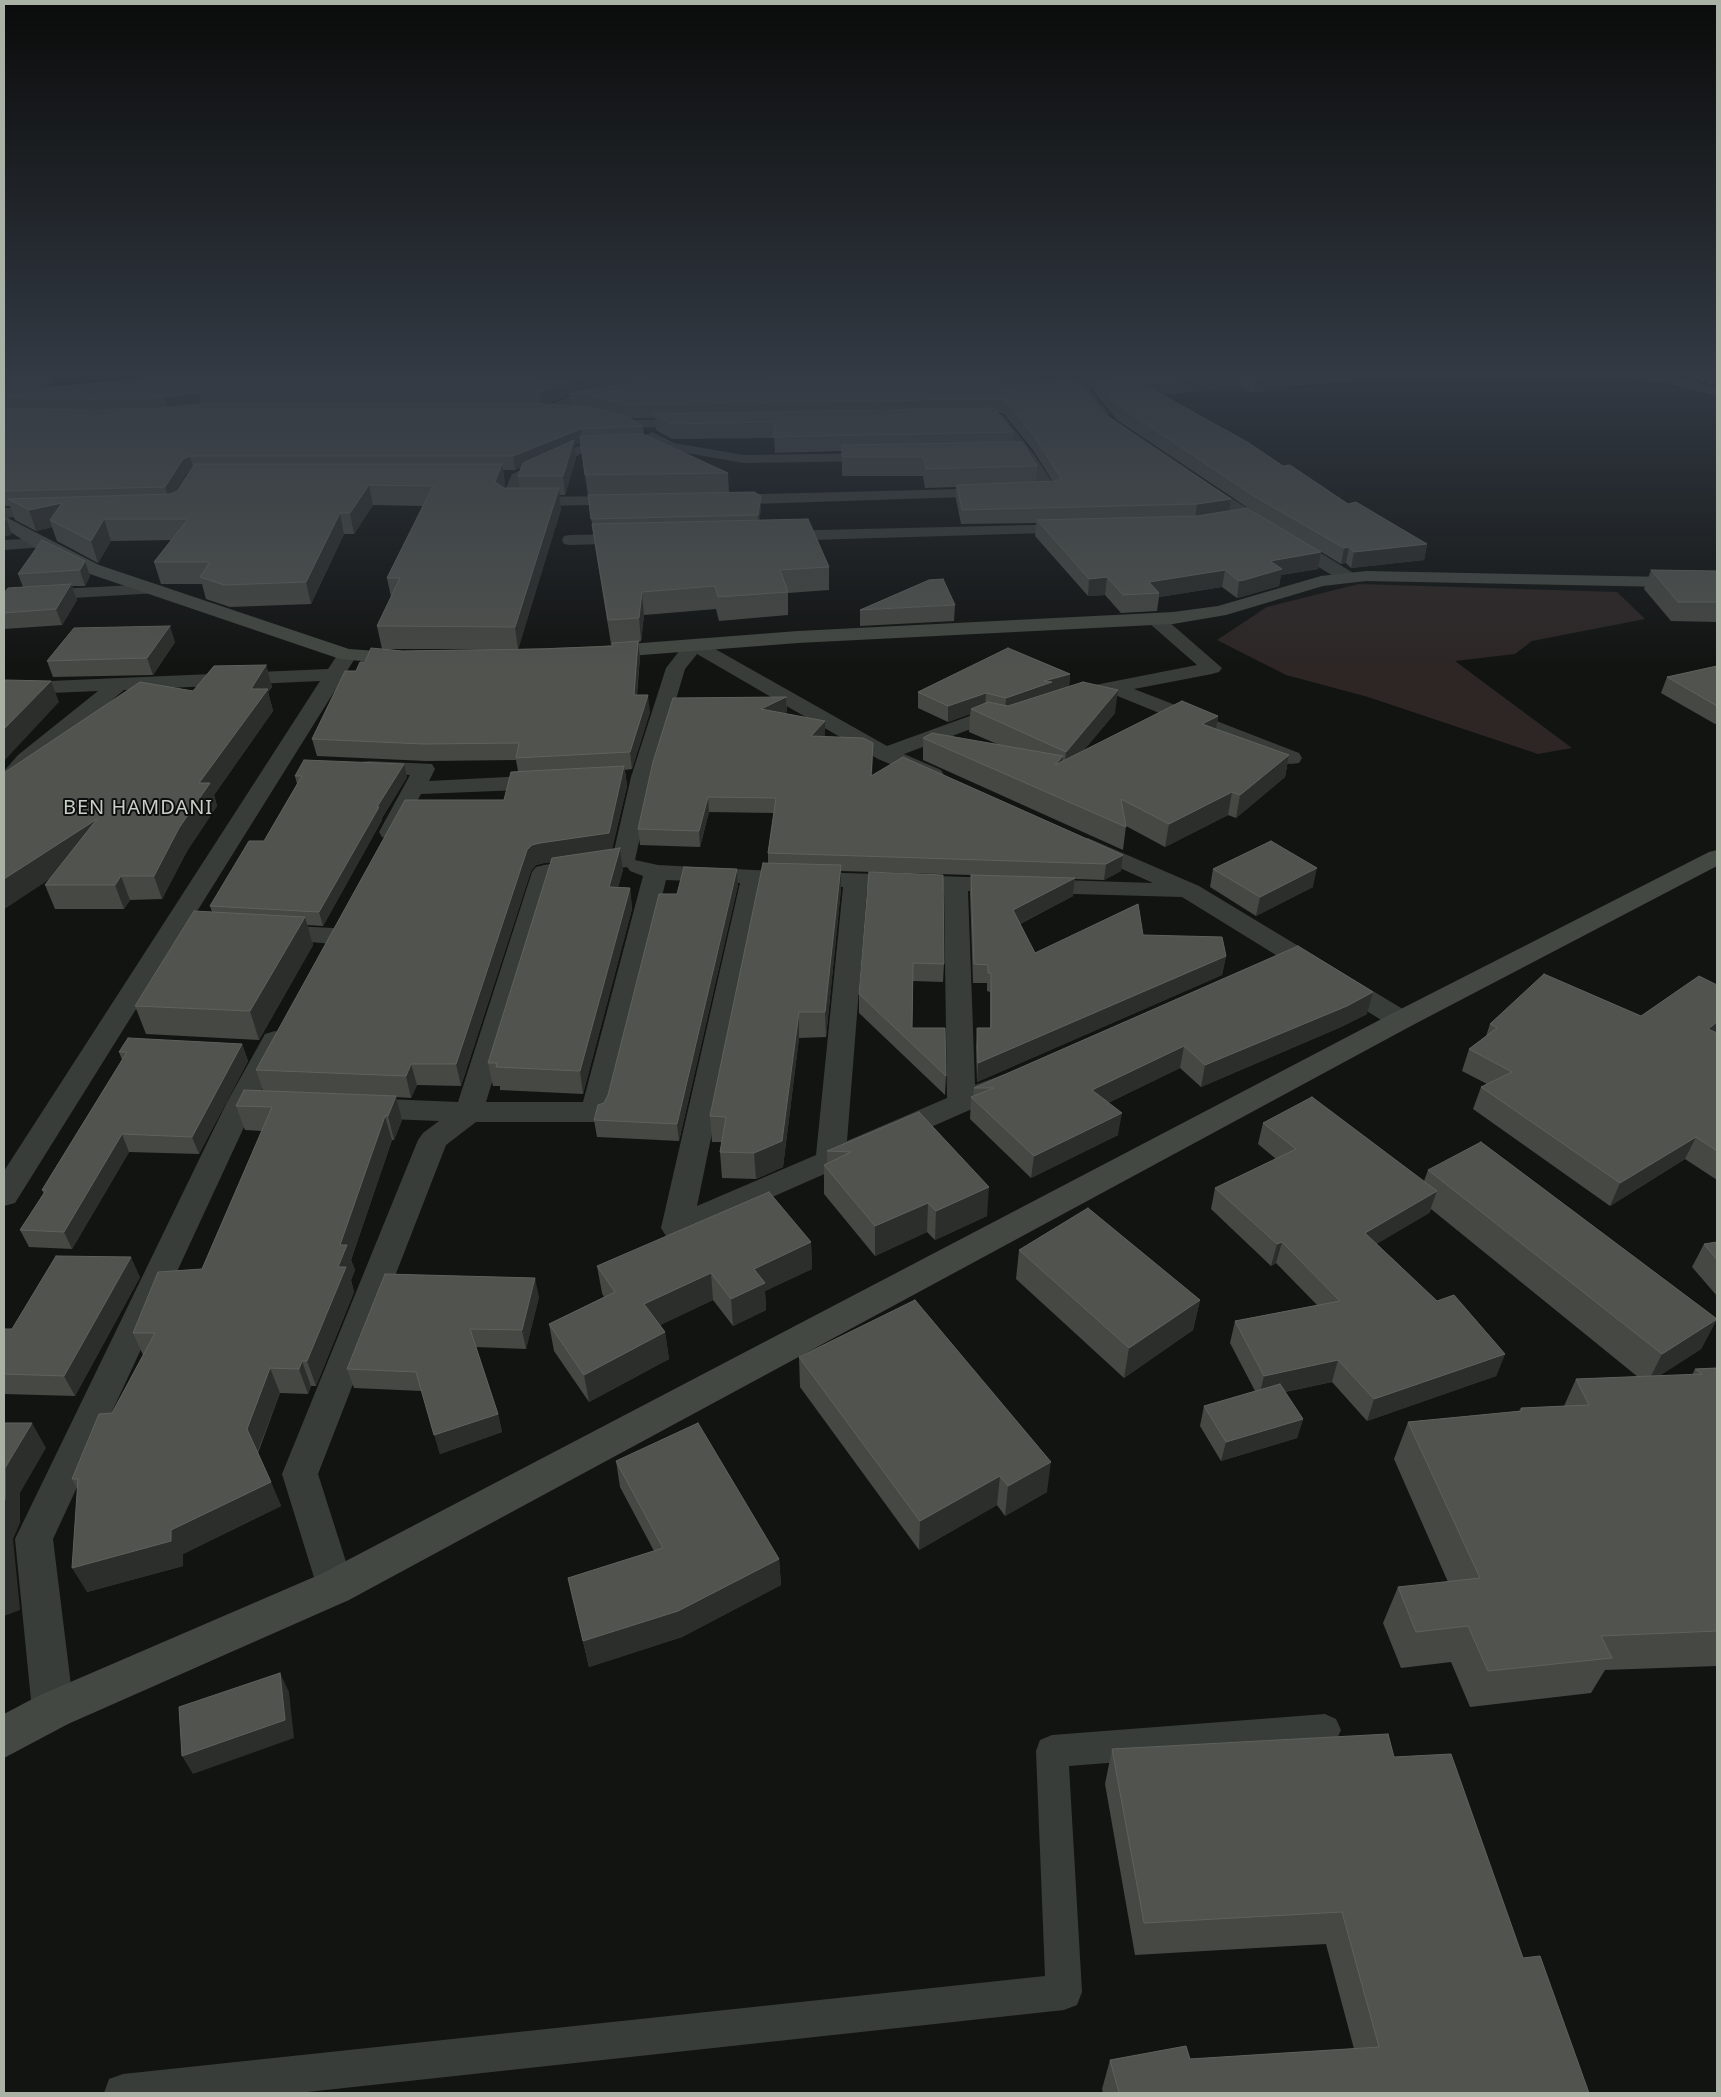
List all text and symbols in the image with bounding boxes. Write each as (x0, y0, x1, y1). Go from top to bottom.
district label: BEN HAMDANI (62, 796, 214, 820)

